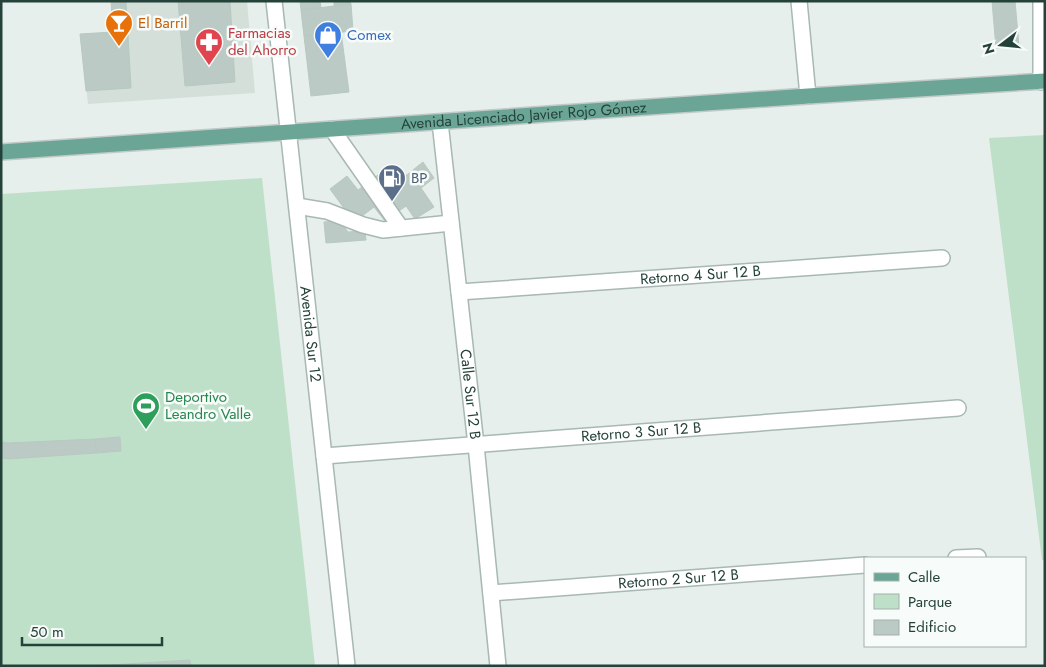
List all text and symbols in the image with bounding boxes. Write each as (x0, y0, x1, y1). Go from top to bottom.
bar icon: El Barril (104, 8, 134, 47)
place label: El Barril (138, 12, 187, 34)
shop icon: Comex (313, 20, 343, 59)
north arrow (976, 20, 1026, 70)
place label: Farmacias del Ahorro (228, 22, 296, 61)
place label: Comex (347, 24, 392, 46)
pharmacy icon: Farmacias del Ahorro (194, 27, 224, 66)
text: N (977, 40, 1000, 57)
street label: Avenida Licenciado Javier Rojo Gómez (400, 96, 647, 135)
fuel station icon: BP (377, 163, 407, 202)
place label: BP (411, 167, 428, 189)
street label: Retorno 4 Sur 12 B (639, 260, 762, 290)
street label: Avenida Sur 12 (294, 285, 327, 383)
street label: Calle Sur 12 B (454, 348, 486, 441)
place label: Deportivo Leandro Valle (165, 386, 251, 425)
sports icon: Deportivo Leandro Valle (131, 391, 161, 430)
street label: Retorno 3 Sur 12 B (580, 416, 702, 448)
legend (864, 557, 1026, 647)
street label: Retorno 2 Sur 12 B (617, 563, 740, 594)
text: Calle (908, 566, 940, 588)
text: Parque (908, 591, 952, 613)
scale bar (22, 614, 162, 646)
text: Edificio (908, 616, 956, 638)
text: 50 m (30, 621, 64, 643)

